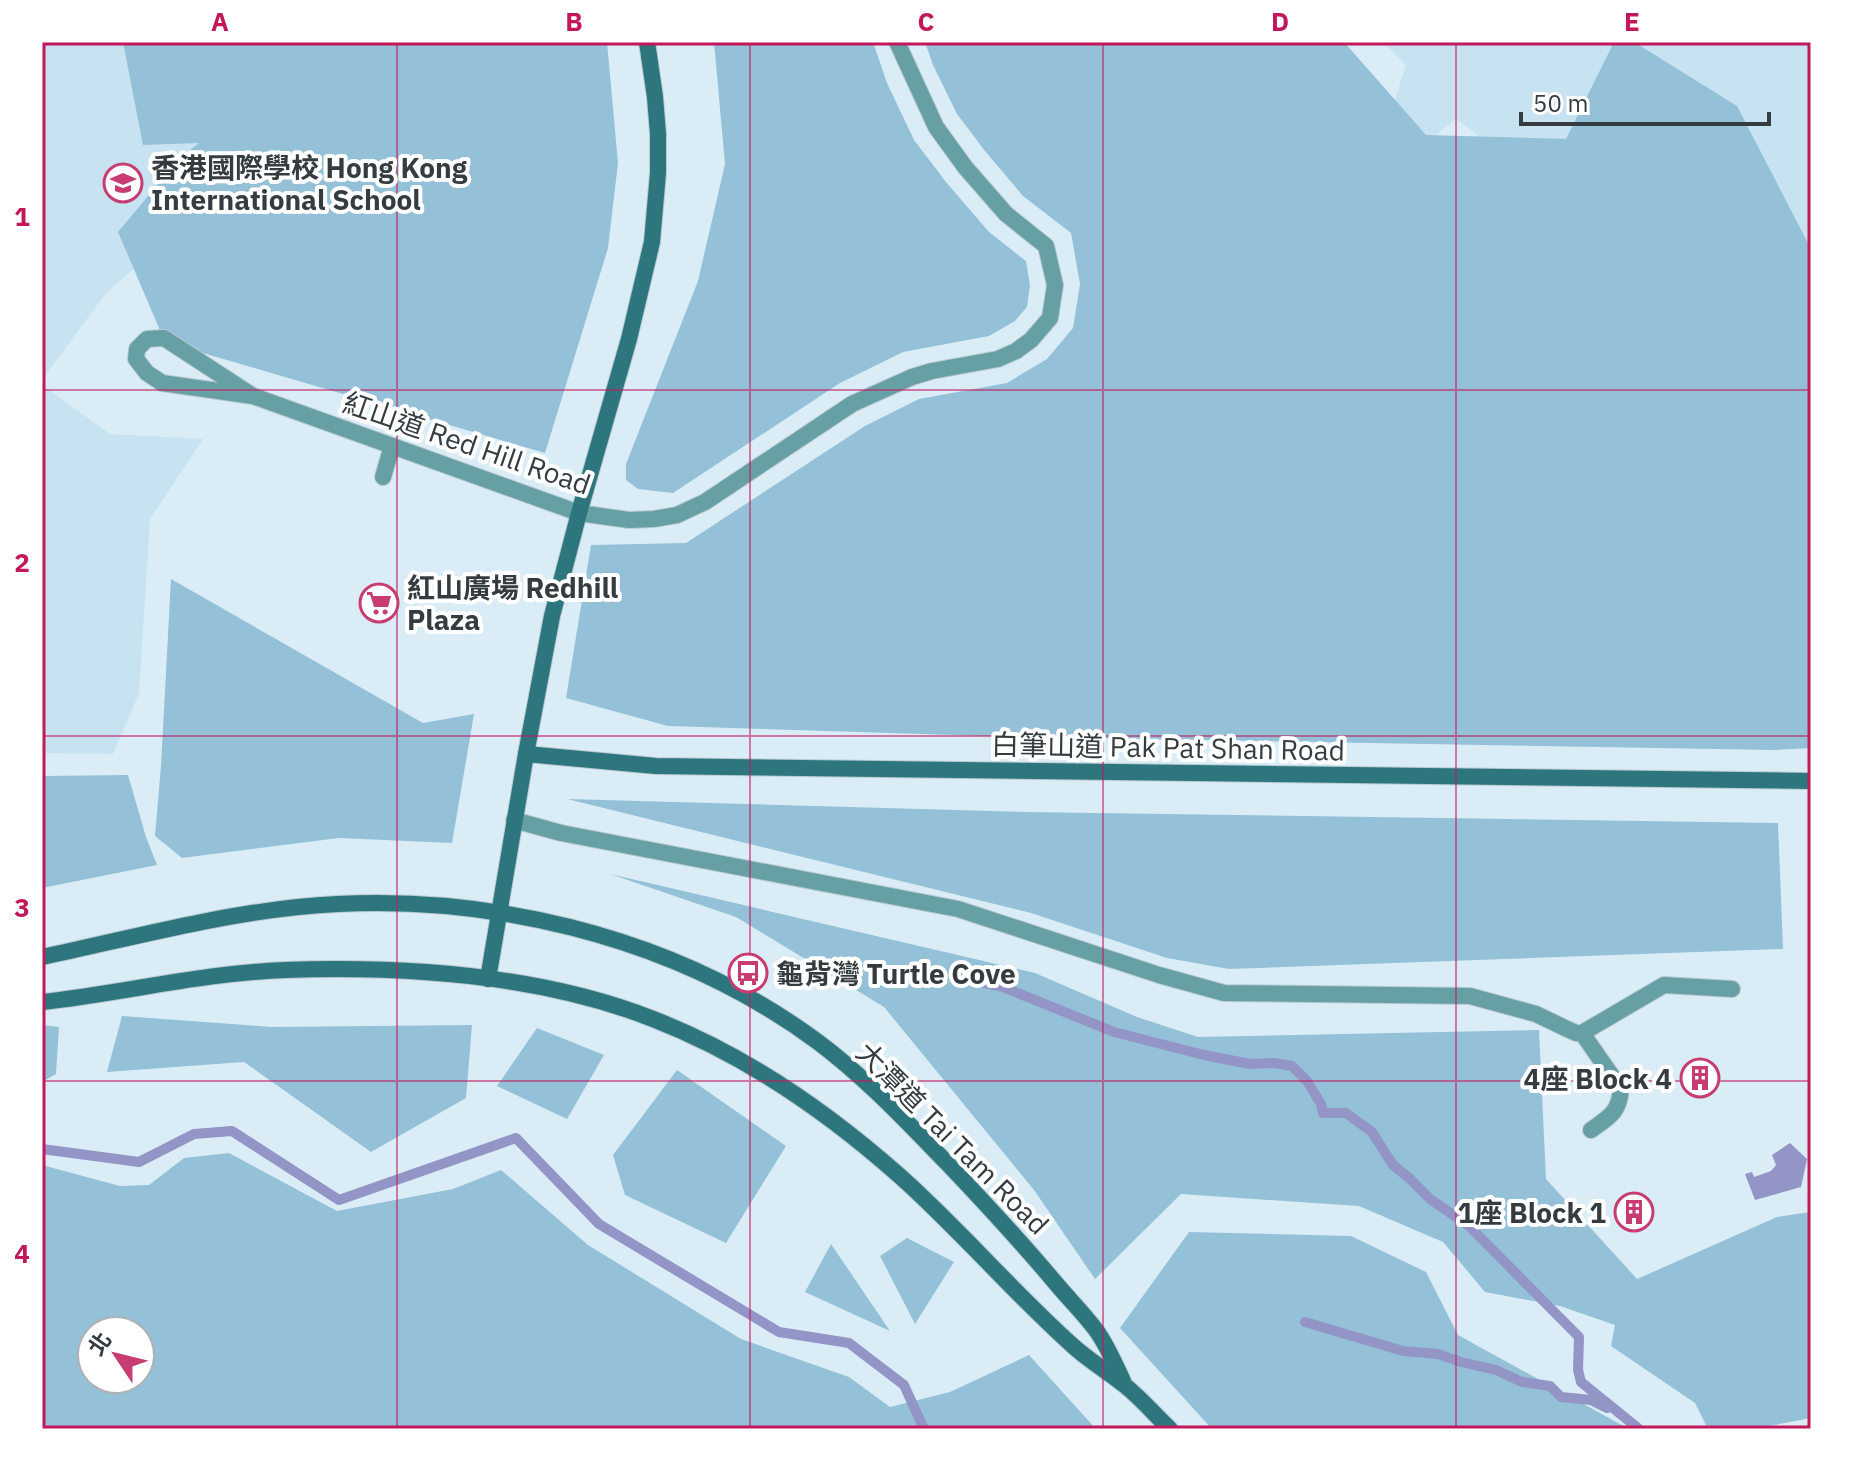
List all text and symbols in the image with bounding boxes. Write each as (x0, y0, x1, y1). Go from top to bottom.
text: A (211, 4, 229, 38)
text: B (565, 4, 583, 38)
text: C (918, 4, 935, 38)
text: D (1271, 4, 1289, 38)
text: E (1624, 4, 1640, 38)
scale bar (1521, 76, 1769, 126)
text: 50 m (1533, 87, 1588, 119)
place label: 香港國際學校 Hong Kong International School (151, 149, 468, 218)
school or university icon: 香港國際學校 Hong Kong International School (102, 162, 144, 204)
text: 1 (14, 199, 30, 233)
street label: 紅山道 Red Hill Road (338, 383, 596, 503)
text: 2 (14, 545, 30, 579)
place label: 紅山廣場 Redhill Plaza (407, 569, 618, 638)
supermarket icon: 紅山廣場 Redhill Plaza (358, 582, 400, 624)
street label: 白筆山道 Pak Pat Shan Road (991, 725, 1345, 769)
text: 3 (14, 890, 30, 924)
bus stop icon: 龜背灣 Turtle Cove (727, 952, 769, 994)
place label: 龜背灣 Turtle Cove (776, 955, 1016, 992)
street label: 大潭道 Tai Tam Road (849, 1034, 1057, 1242)
building icon: 4座 Block 4 (1679, 1057, 1721, 1099)
place label: 4座 Block 4 (1524, 1060, 1672, 1097)
building icon: 1座 Block 1 (1613, 1191, 1655, 1233)
place label: 1座 Block 1 (1458, 1194, 1606, 1231)
text: 4 (14, 1236, 30, 1270)
north arrow (76, 1315, 156, 1395)
text: 北 (81, 1326, 117, 1361)

